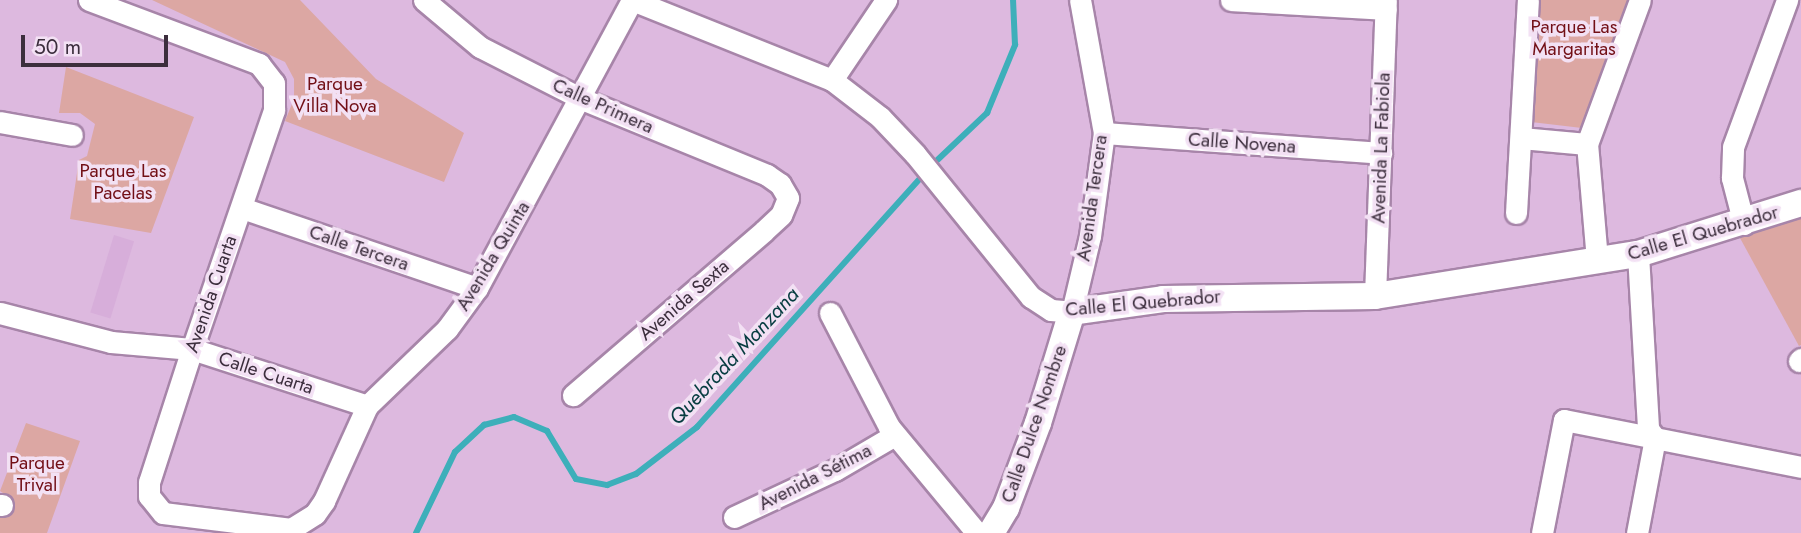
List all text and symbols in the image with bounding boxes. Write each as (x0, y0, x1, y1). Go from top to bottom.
park label: Parque Las Margaritas (1531, 16, 1617, 60)
scale bar (24, 21, 172, 65)
text: 50 m (34, 32, 81, 62)
street label: Avenida La Fabiola (1367, 72, 1395, 224)
park label: Parque Villa Nova (293, 73, 377, 117)
street label: Calle Primera (549, 74, 657, 138)
street label: Calle Novena (1187, 128, 1297, 158)
street label: Avenida Tercera (1072, 133, 1112, 263)
park label: Parque Las Pacelas (80, 160, 166, 204)
street label: Avenida Quinta (451, 197, 535, 315)
street label: Calle El Quebrador (1625, 201, 1781, 265)
street label: Calle Tercera (306, 220, 412, 276)
street label: Avenida Cuarta (180, 232, 242, 356)
street label: Avenida Sexta (634, 255, 734, 345)
water label: Quebrada Manzana (664, 282, 804, 430)
street label: Calle El Quebrador (1064, 285, 1222, 321)
street label: Calle Dulce Nombre (996, 342, 1072, 506)
street label: Calle Cuarta (216, 347, 316, 399)
street label: Avenida Sétima (755, 439, 875, 515)
park label: Parque Trival (9, 452, 65, 496)

